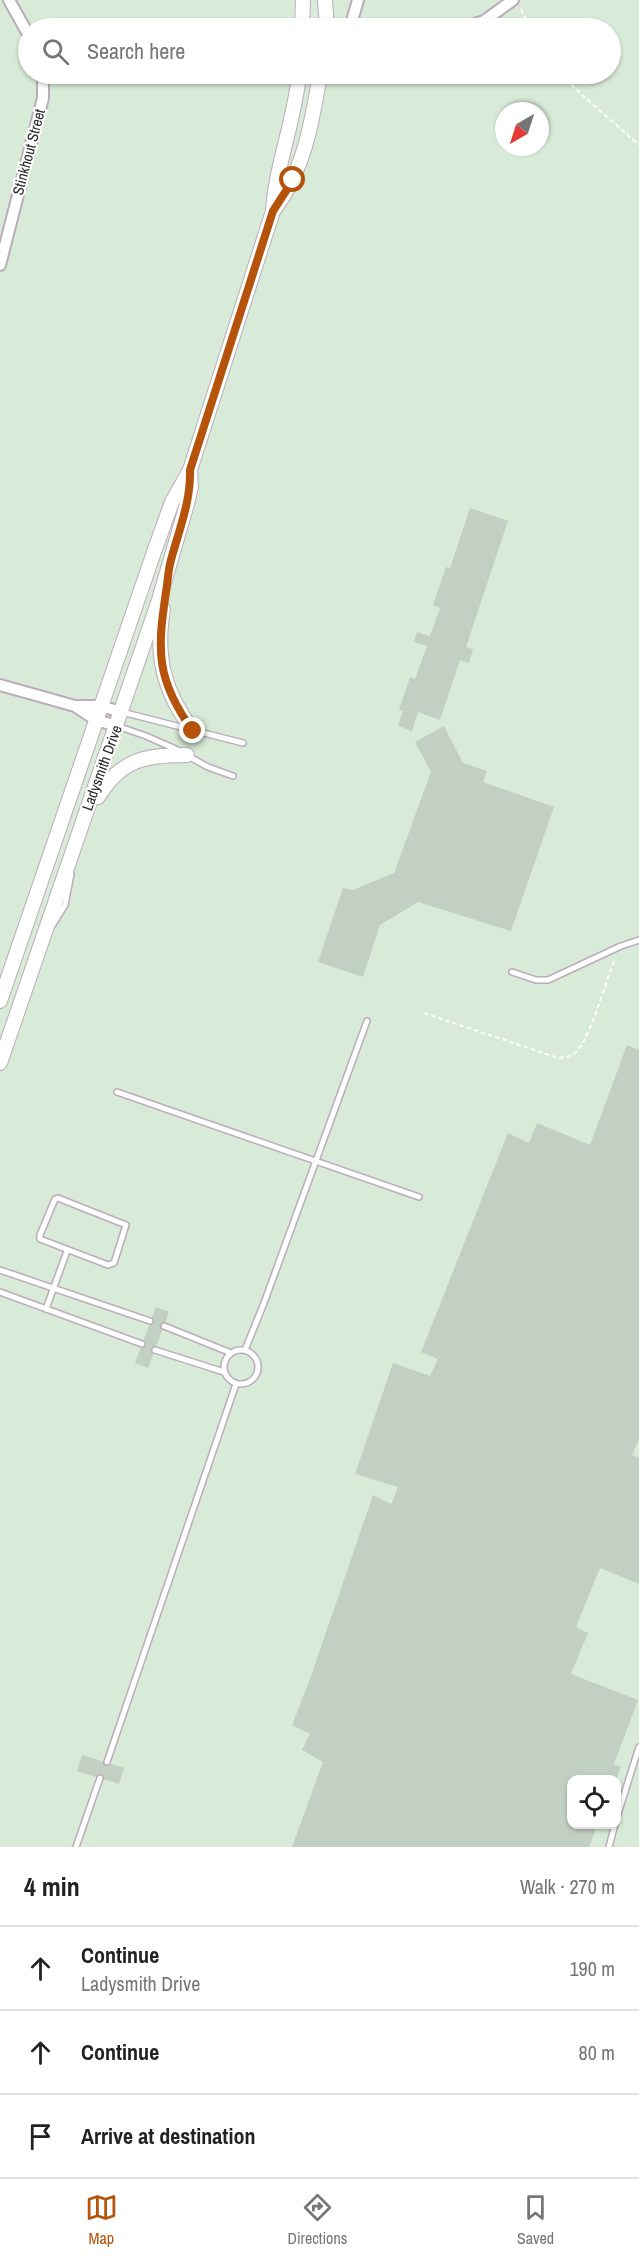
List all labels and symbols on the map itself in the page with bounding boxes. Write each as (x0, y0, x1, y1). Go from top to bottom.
north arrow (495, 102, 549, 156)
street label: Stinkhout Street (7, 106, 50, 197)
route start (279, 166, 305, 192)
route end (179, 717, 205, 743)
street label: Ladysmith Drive (76, 722, 127, 814)

